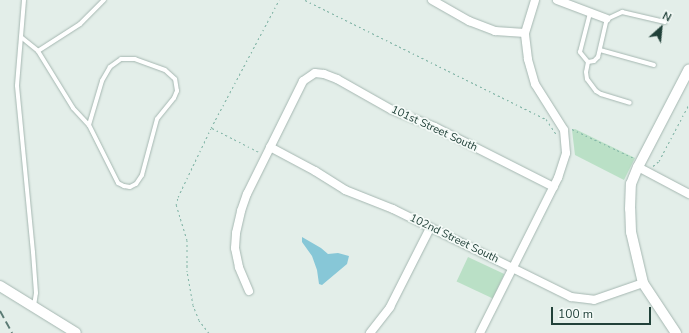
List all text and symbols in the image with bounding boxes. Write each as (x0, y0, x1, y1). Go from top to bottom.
north arrow (641, 8, 681, 48)
text: N (660, 8, 674, 25)
street label: 101st Street South (389, 103, 479, 155)
street label: 102nd Street South (407, 212, 501, 266)
scale bar (553, 299, 653, 325)
text: 100 m (558, 306, 593, 322)

